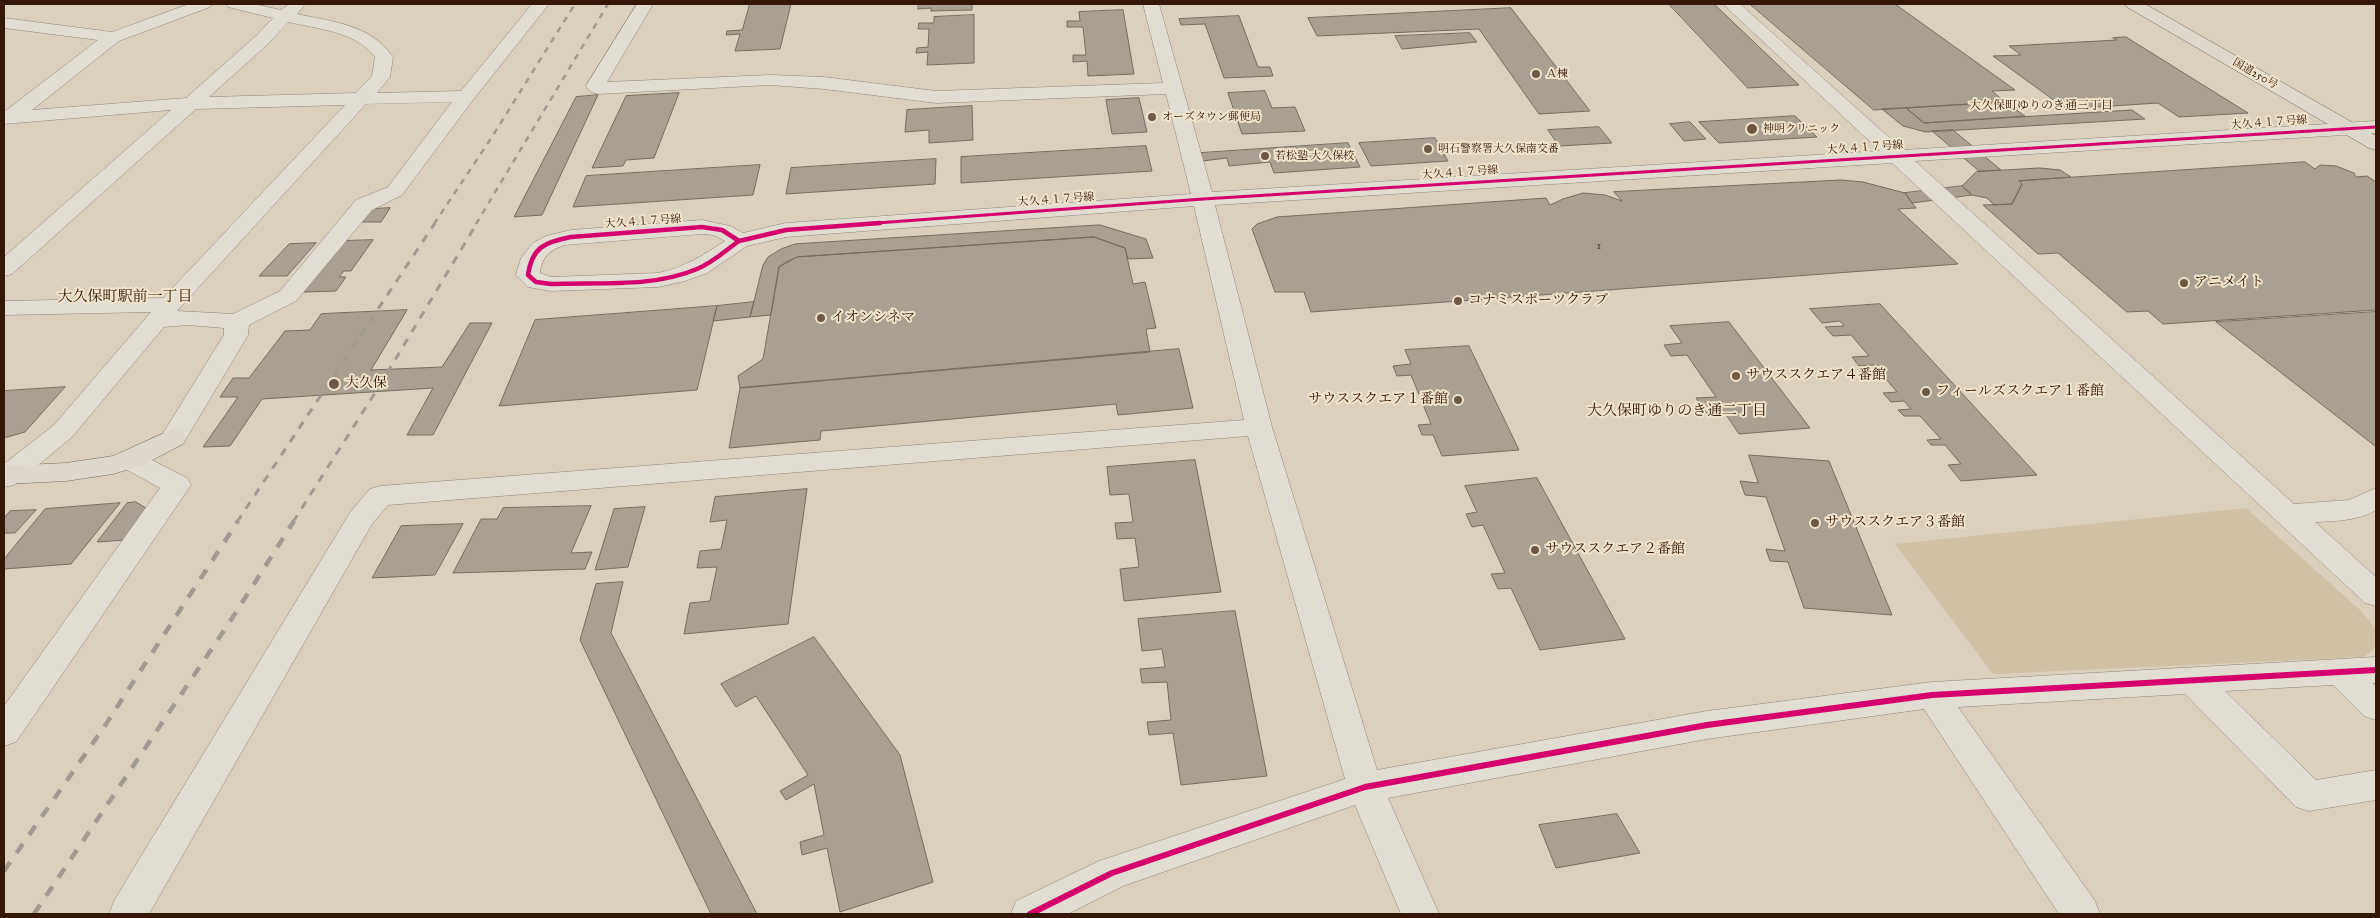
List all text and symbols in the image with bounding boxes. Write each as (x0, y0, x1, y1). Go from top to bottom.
street label: 国道250号 (2230, 56, 2280, 92)
place label: Ａ棟 (1546, 67, 1568, 81)
marker: Ａ棟 (1530, 68, 1542, 80)
district label: 大久保町ゆりのき通三丁目 (1969, 99, 2113, 113)
place label: オーズタウン郵便局 (1162, 110, 1261, 124)
marker: オーズタウン郵便局 (1146, 111, 1158, 123)
street label: 大久４１７号線 (2230, 114, 2308, 132)
marker: 神明クリニック (1745, 122, 1759, 136)
place label: 神明クリニック (1763, 122, 1840, 136)
street label: 大久４１７号線 (1826, 139, 1904, 157)
place label: 明石警察署大久保南交番 (1438, 142, 1559, 156)
marker: 明石警察署大久保南交番 (1422, 143, 1434, 155)
place label: 若松塾 大久保校 (1275, 149, 1354, 163)
marker: 若松塾 大久保校 (1259, 150, 1271, 162)
street label: 大久４１７号線 (1421, 164, 1499, 182)
street label: 大久４１７号線 (1017, 191, 1095, 209)
street label: 大久４１７号線 (604, 213, 682, 231)
house number: 1 (1597, 239, 1601, 253)
place label: アニメイト (2194, 275, 2264, 291)
marker: アニメイト (2178, 277, 2190, 289)
district label: 大久保町駅前一丁目 (58, 288, 192, 306)
place label: コナミスポーツクラブ (1468, 293, 1608, 309)
marker: コナミスポーツクラブ (1452, 295, 1464, 307)
place label: イオンシネマ (831, 310, 915, 326)
marker: イオンシネマ (815, 312, 827, 324)
place label: サウススクエア４番館 (1746, 368, 1886, 384)
marker: サウススクエア４番館 (1730, 370, 1742, 382)
place label: 大久保 (345, 376, 387, 392)
marker: 大久保 (327, 377, 341, 391)
place label: フィールズスクエア１番館 (1936, 384, 2104, 400)
marker: フィールズスクエア１番館 (1920, 386, 1932, 398)
place label: サウススクエア１番館 (1308, 392, 1448, 408)
marker: サウススクエア１番館 (1452, 394, 1464, 406)
district label: 大久保町ゆりのき通二丁目 (1587, 402, 1767, 420)
place label: サウススクエア３番館 (1825, 515, 1965, 531)
marker: サウススクエア３番館 (1809, 517, 1821, 529)
place label: サウススクエア２番館 (1545, 542, 1685, 558)
marker: サウススクエア２番館 (1529, 544, 1541, 556)

